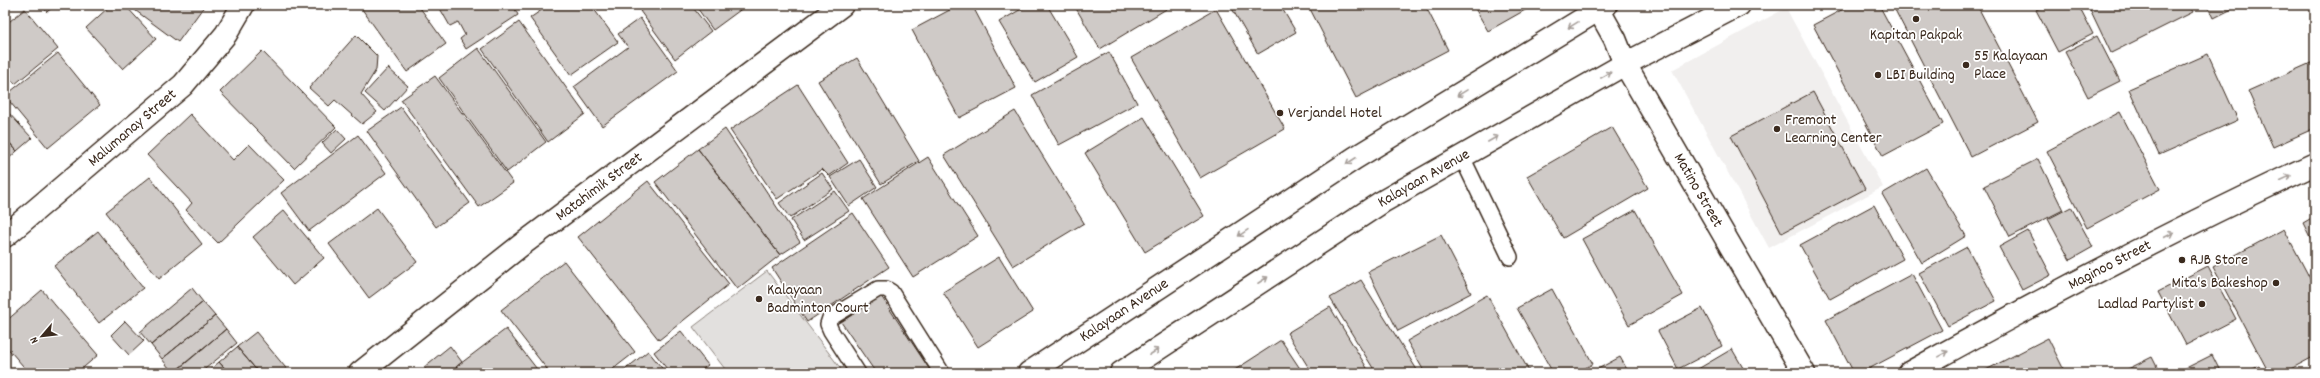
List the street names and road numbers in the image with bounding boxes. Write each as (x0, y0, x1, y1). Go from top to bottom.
street label: Malumanay Street (83, 84, 182, 172)
street label: Kalayaan Avenue (1373, 143, 1474, 214)
street label: Matahimik Street (551, 147, 648, 227)
street label: Matino Street (1667, 149, 1729, 232)
street label: Maginoo Street (2064, 234, 2156, 296)
street label: Kalayaan Avenue (1075, 272, 1173, 348)

